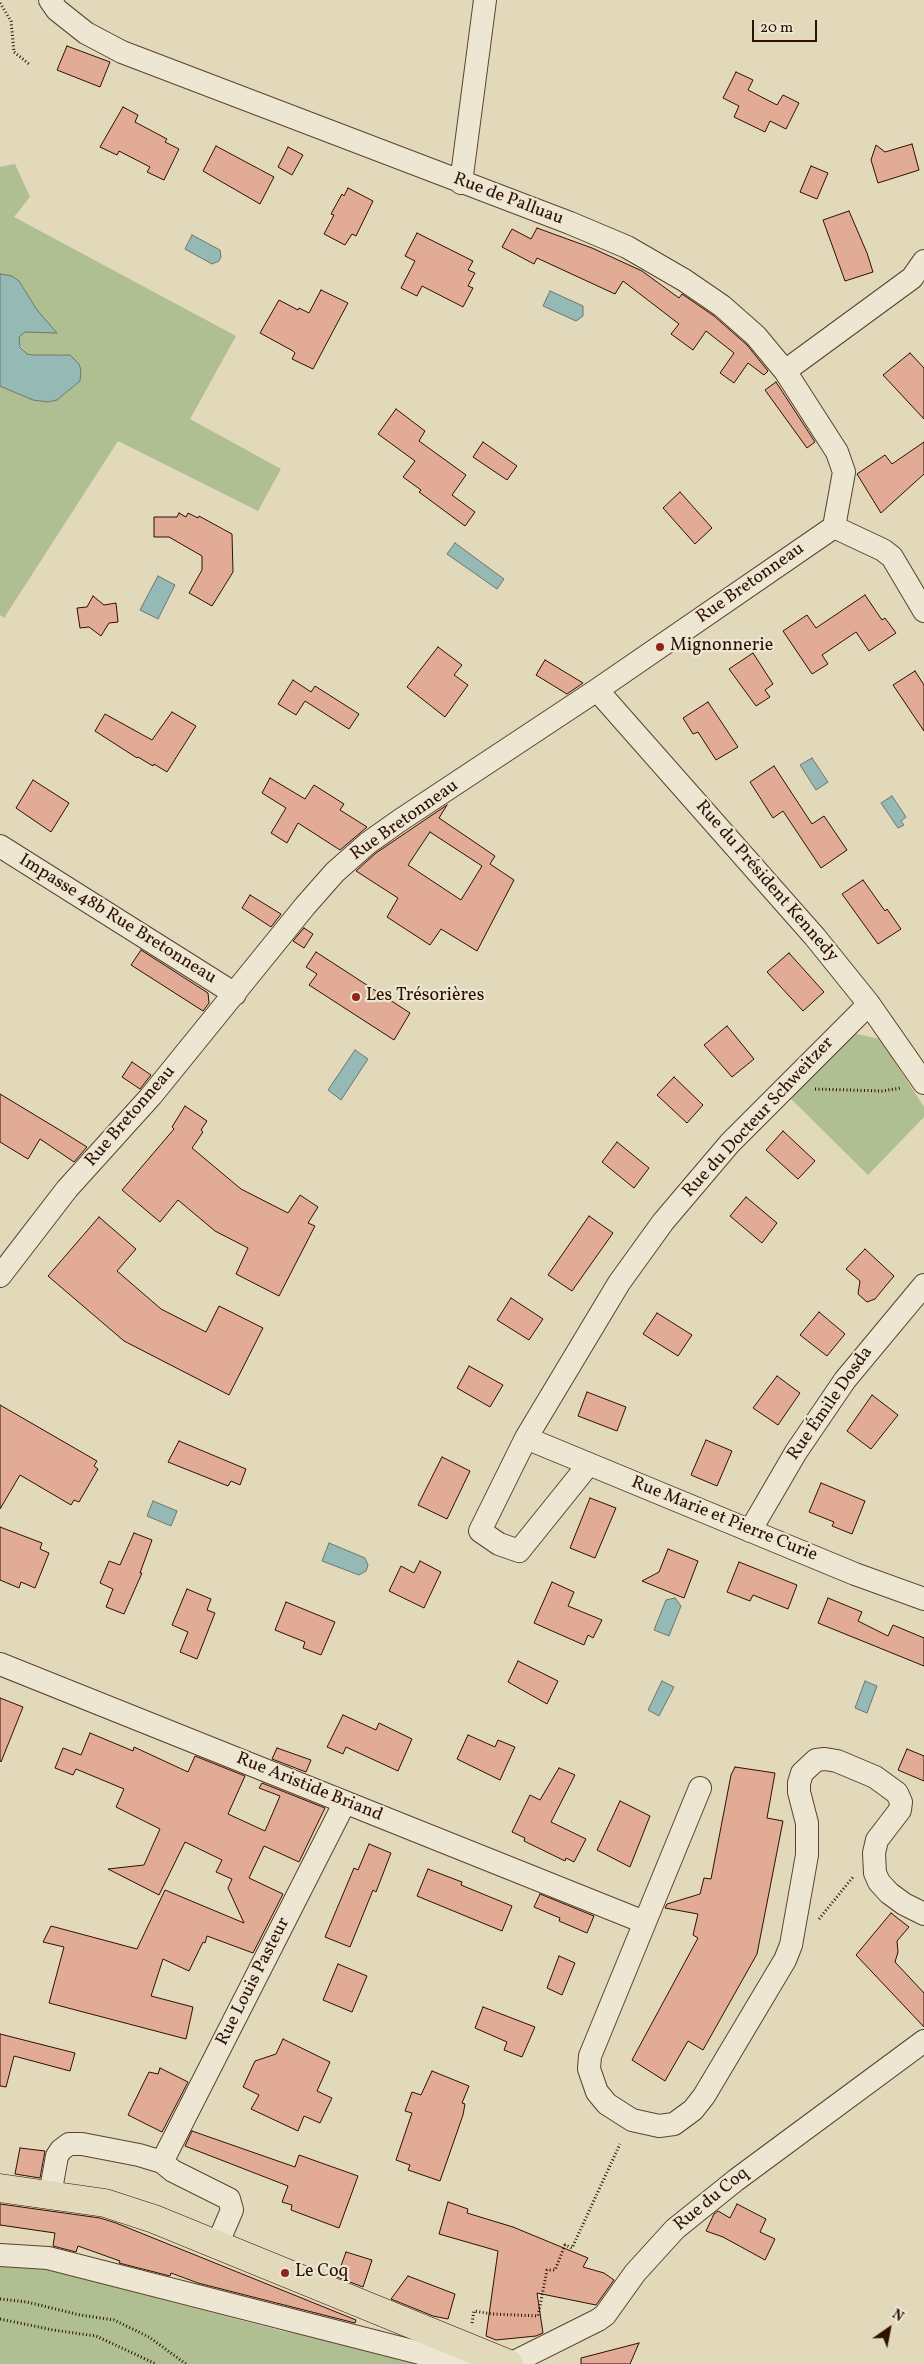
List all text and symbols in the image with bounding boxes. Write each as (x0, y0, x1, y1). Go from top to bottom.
scale bar (754, 10, 819, 42)
text: 20 m (760, 18, 793, 39)
street label: Rue de Palluau (450, 169, 566, 231)
street label: Rue Bretonneau (693, 539, 809, 629)
place label: Mignonnerie (670, 636, 773, 658)
marker: Mignonnerie (654, 641, 666, 653)
street label: Rue Bretonneau (347, 776, 463, 866)
street label: Rue du Président Kennedy (690, 797, 842, 967)
street label: Impasse 48b Rue Bretonneau (14, 850, 220, 990)
place label: Les Trésorières (366, 986, 484, 1008)
marker: Les Trésorières (350, 991, 362, 1003)
street label: Rue du Docteur Schweitzer (679, 1033, 839, 1203)
street label: Rue Bretonneau (81, 1062, 181, 1172)
street label: Rue Émile Dosda (784, 1343, 878, 1465)
street label: Rue Marie et Pierre Curie (628, 1473, 820, 1567)
street label: Rue Aristide Briand (233, 1749, 385, 1827)
street label: Rue Louis Pasteur (212, 1914, 296, 2050)
street label: Rue du Coq (670, 2163, 754, 2237)
place label: Le Coq (295, 2262, 348, 2284)
marker: Le Coq (279, 2267, 291, 2279)
north arrow (864, 2304, 914, 2354)
text: N (888, 2305, 907, 2327)

